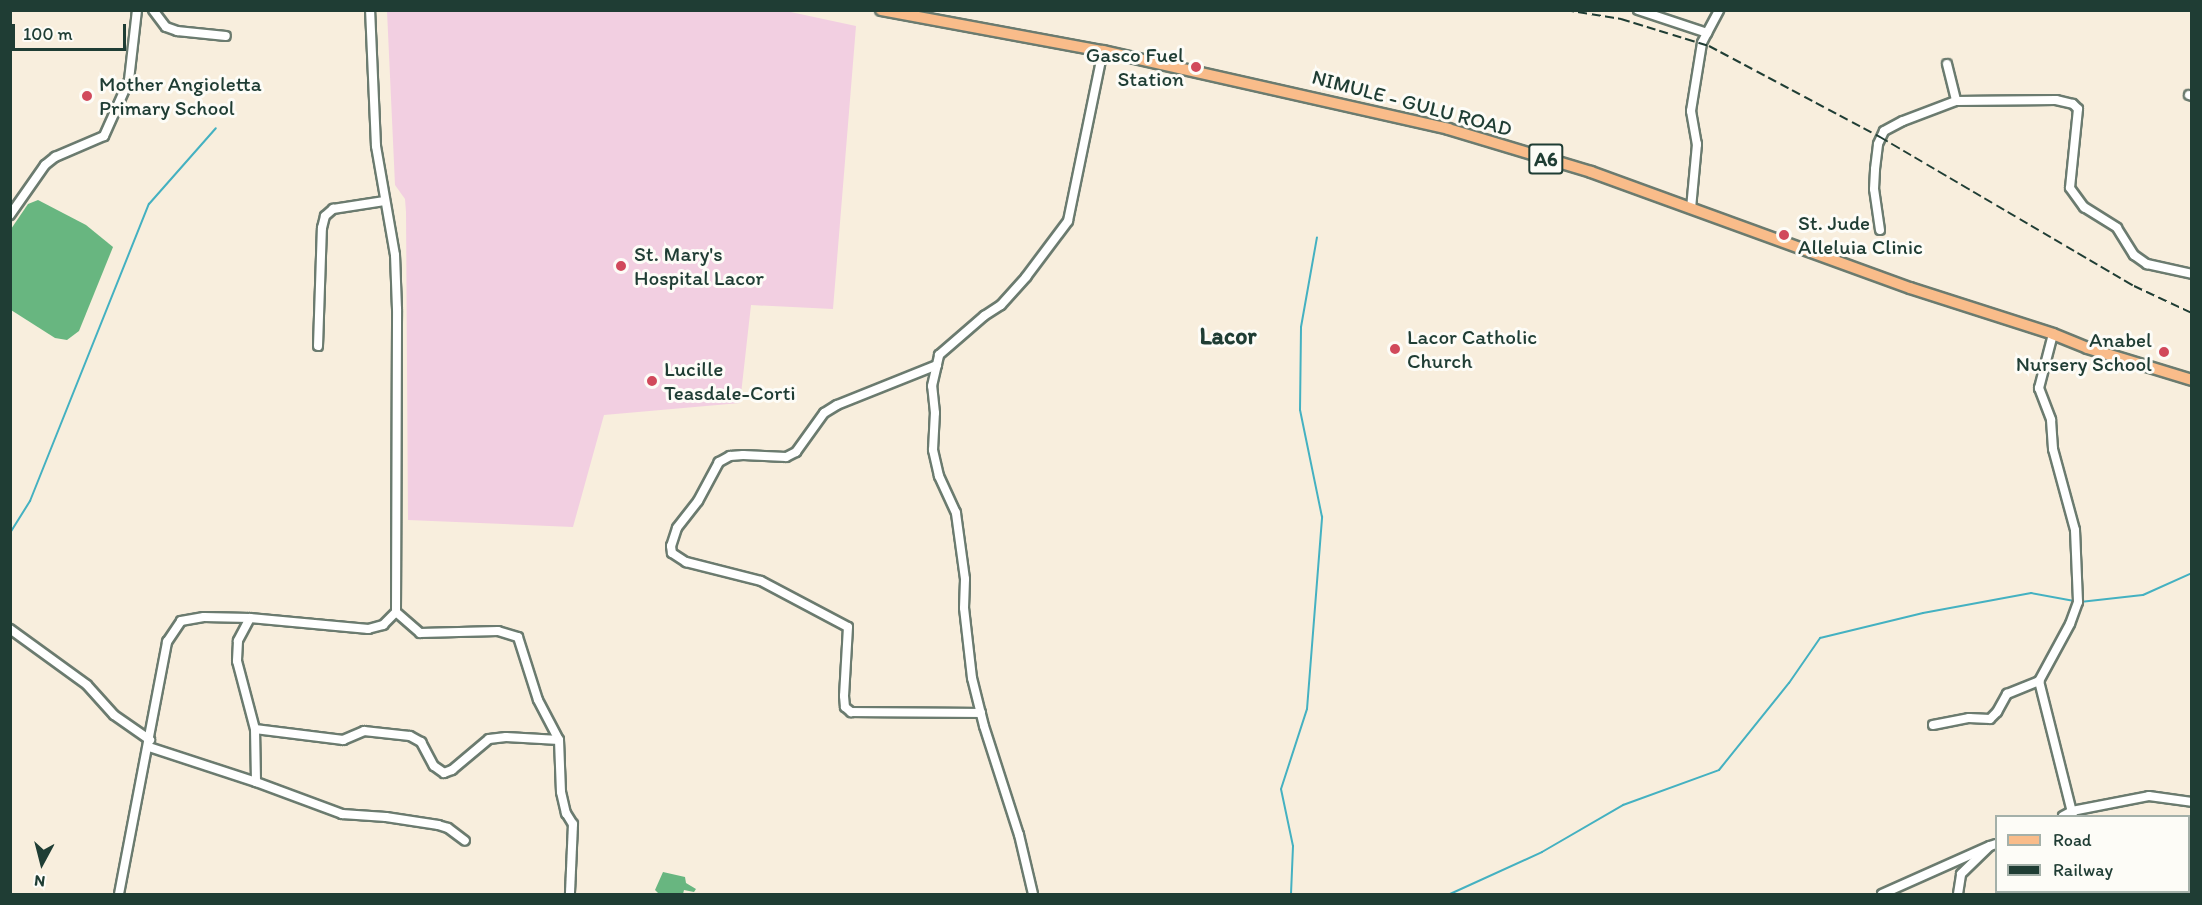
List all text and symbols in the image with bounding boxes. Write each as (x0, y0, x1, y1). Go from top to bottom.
scale bar (15, 12, 129, 50)
text: 100 m (23, 23, 73, 45)
place label: Gasco Fuel Station (1086, 42, 1184, 92)
marker: Gasco Fuel Station (1189, 60, 1203, 74)
street label: NIMULE - GULU ROAD (1310, 64, 1514, 142)
place label: Mother Angioletta Primary School (99, 71, 262, 121)
marker: Mother Angioletta Primary School (80, 89, 94, 103)
road number: A6 (1528, 142, 1564, 176)
place label: St. Jude Alleluia Clinic (1798, 210, 1923, 260)
marker: St. Jude Alleluia Clinic (1775, 226, 1793, 244)
place label: St. Mary's Hospital Lacor (634, 241, 764, 291)
marker: St. Mary's Hospital Lacor (612, 257, 630, 275)
district label: Lacor (1199, 322, 1257, 350)
place label: Lacor Catholic Church (1407, 324, 1536, 374)
place label: Anabel Nursery School (2016, 327, 2152, 377)
marker: Lacor Catholic Church (1388, 342, 1402, 356)
marker: Anabel Nursery School (2157, 345, 2171, 359)
place label: Lucille Teasdale-Corti (664, 356, 796, 406)
marker: Lucille Teasdale-Corti (645, 374, 659, 388)
legend (1995, 815, 2190, 893)
text: Road (2053, 829, 2092, 851)
north arrow (12, 833, 72, 893)
text: Railway (2053, 859, 2113, 881)
text: N (33, 871, 46, 891)

